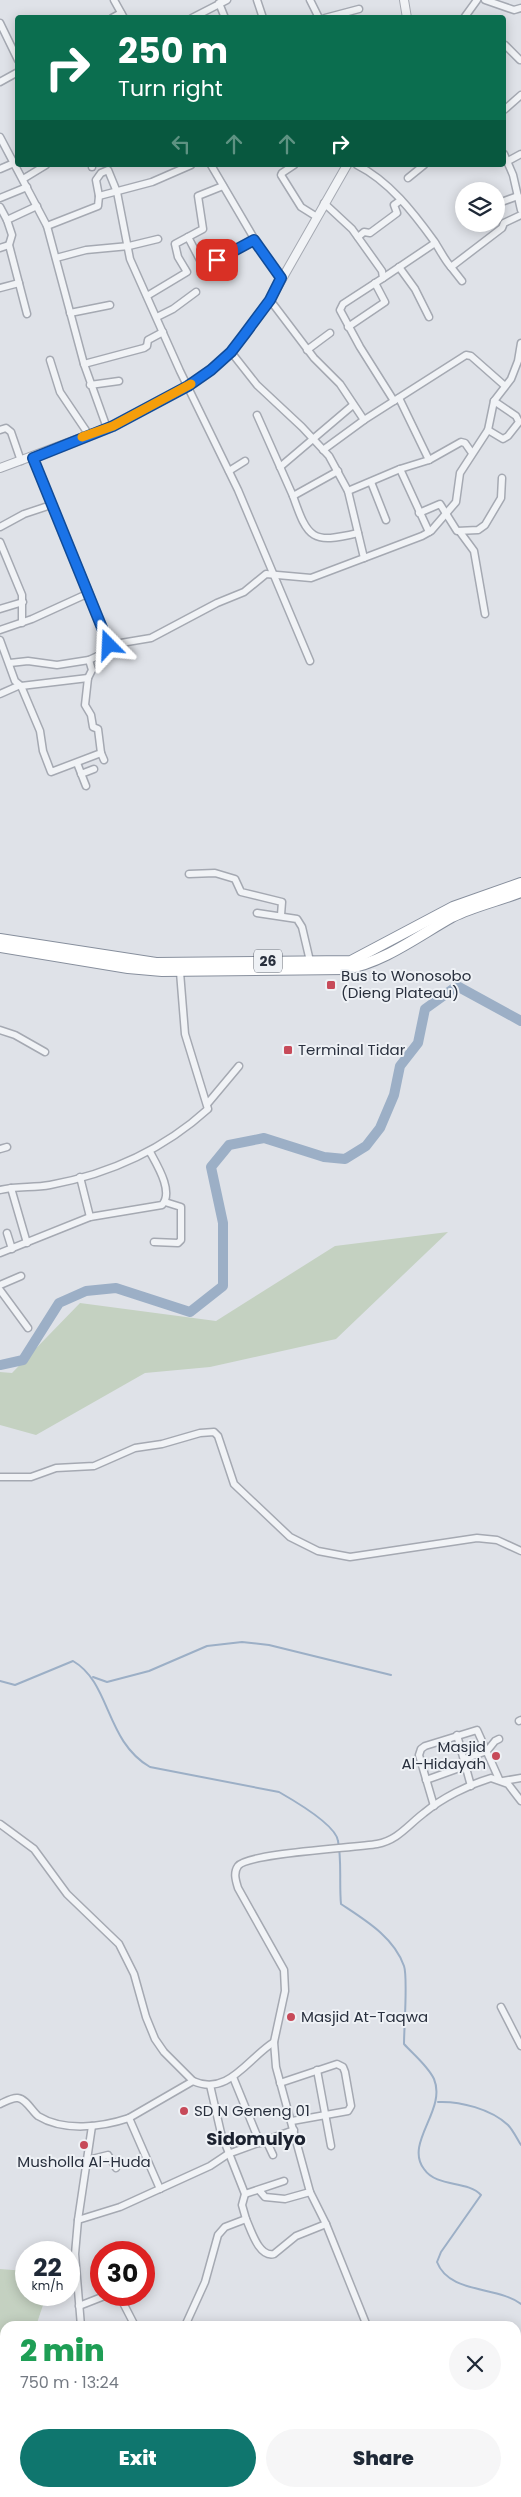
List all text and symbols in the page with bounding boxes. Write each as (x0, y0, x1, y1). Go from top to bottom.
text: 250 m (118, 26, 228, 75)
icon: right (35, 35, 100, 100)
text: Turn right (118, 73, 223, 104)
icon: left (167, 130, 195, 158)
icon: ahead (220, 130, 248, 158)
icon: ahead (273, 130, 301, 158)
icon: right (326, 130, 354, 158)
map controls (455, 182, 505, 232)
button: layers (455, 182, 505, 232)
pin (196, 239, 238, 281)
icon: arrive (203, 246, 231, 274)
position arrow (82, 618, 134, 670)
road number: 26 (254, 949, 282, 972)
place label: Bus to Wonosobo (Dieng Plateau) (341, 965, 471, 1003)
marker: Bus to Wonosobo (Dieng Plateau) (325, 979, 337, 991)
place label: Terminal Tidar (298, 1039, 406, 1060)
marker: Terminal Tidar (282, 1044, 294, 1056)
place label: Masjid Al-Hidayah (401, 1736, 486, 1774)
marker: Masjid Al-Hidayah (490, 1750, 502, 1762)
place label: Masjid At-Taqwa (301, 2006, 428, 2027)
marker: Masjid At-Taqwa (285, 2011, 297, 2023)
place label: SD N Geneng 01 (194, 2100, 310, 2121)
marker: SD N Geneng 01 (178, 2105, 190, 2117)
district label: Sidomulyo (206, 2126, 306, 2151)
marker: Musholla Al-Huda (78, 2139, 90, 2151)
place label: Musholla Al-Huda (17, 2151, 151, 2172)
speed limit sign: 30 (90, 2241, 155, 2306)
text: 22 (33, 2250, 62, 2285)
text: km/h (32, 2277, 63, 2294)
text: 2 min (20, 2329, 105, 2372)
button: close (449, 2338, 501, 2390)
text: 750 m · 13:24 (20, 2371, 119, 2394)
button: Exit (20, 2429, 256, 2487)
button: Share (266, 2429, 501, 2487)

